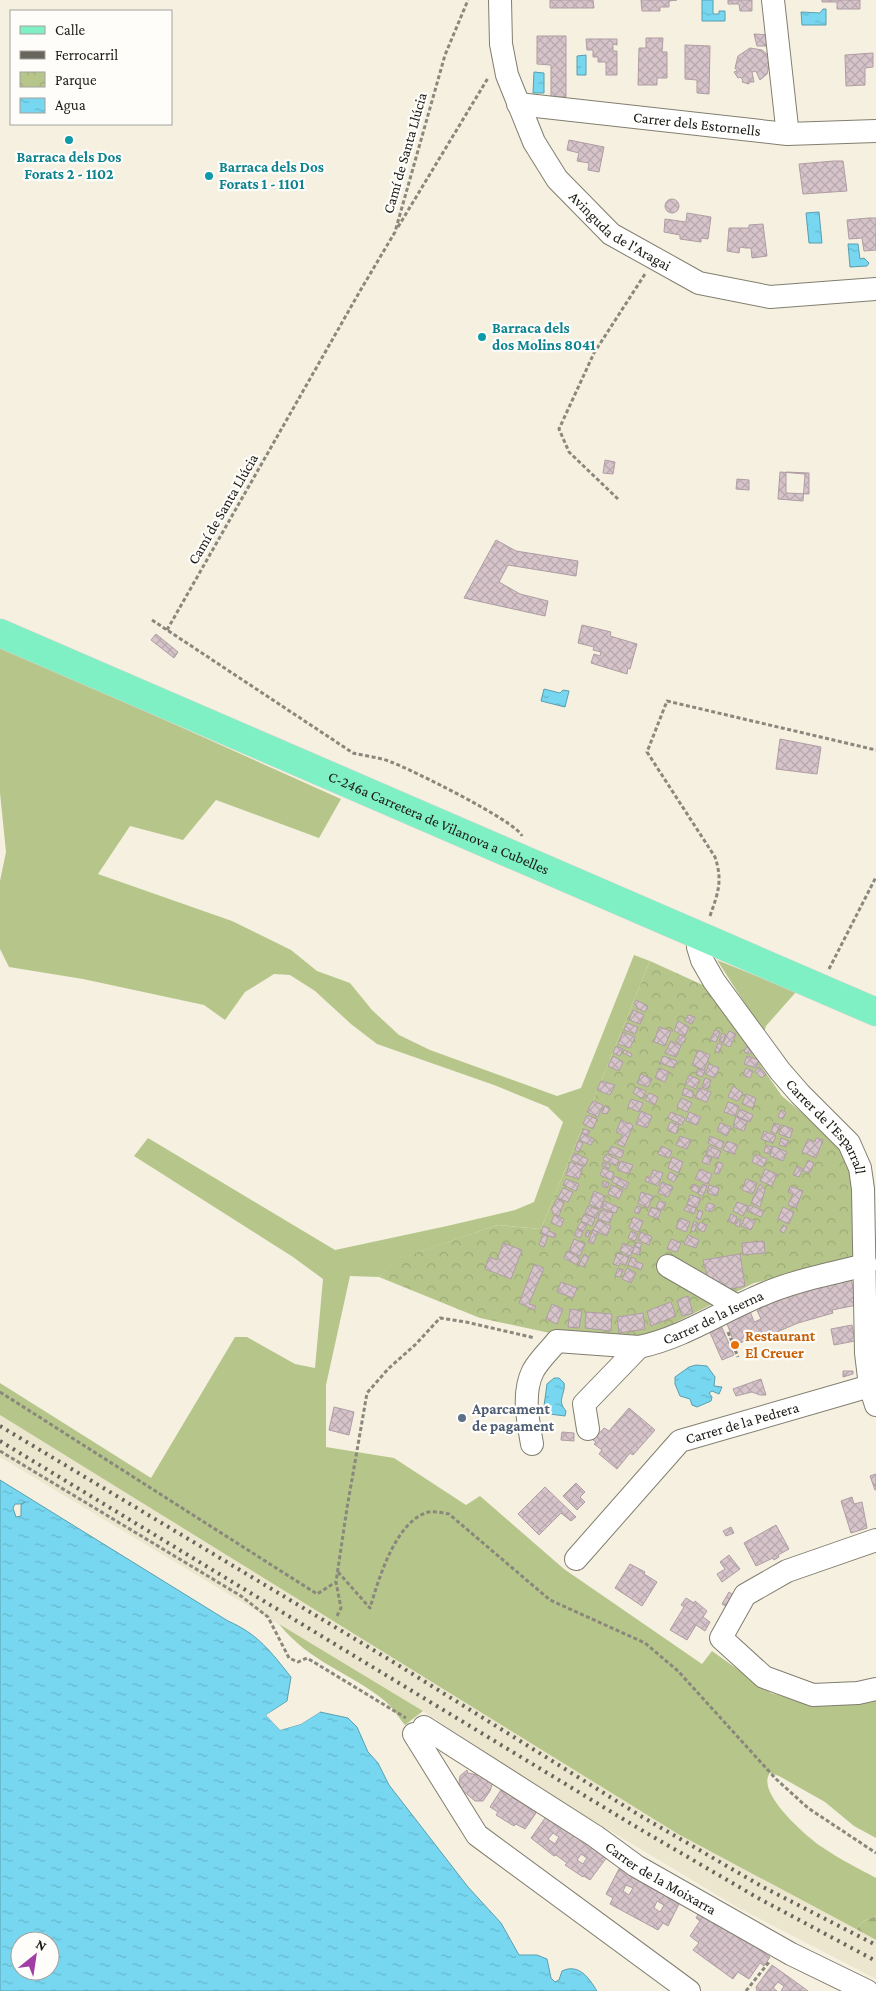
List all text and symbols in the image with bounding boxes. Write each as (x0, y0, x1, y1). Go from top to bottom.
legend (10, 10, 172, 125)
text: Calle (55, 22, 86, 38)
text: Ferrocarril (55, 47, 118, 63)
text: Parque (55, 72, 97, 89)
street label: Camí de Santa Llúcia (380, 91, 430, 215)
text: Agua (55, 97, 86, 114)
street label: Carrer dels Estornells (632, 109, 762, 139)
marker: Barraca dels Dos Forats 2 - 1102 (63, 134, 75, 146)
place label: Barraca dels Dos Forats 2 - 1102 (17, 149, 121, 182)
place label: Barraca dels Dos Forats 1 - 1101 (219, 159, 324, 192)
marker: Barraca dels Dos Forats 1 - 1101 (203, 170, 215, 182)
street label: Avinguda de l'Aragai (566, 188, 674, 274)
place label: Barraca dels dos Molins 8041 (492, 320, 596, 353)
marker: Barraca dels dos Molins 8041 (476, 331, 488, 343)
street label: Camí de Santa Llúcia (185, 451, 261, 567)
street label: C-246a Carretera de Vilanova a Cubelles (326, 768, 552, 878)
street label: Carrer de l'Esparrall (783, 1076, 869, 1175)
street label: Carrer de la Iserna (661, 1287, 766, 1348)
place label: Restaurant El Creuer (745, 1328, 816, 1361)
marker: Restaurant El Creuer (729, 1339, 741, 1351)
street label: Carrer de la Pedrera (684, 1399, 801, 1447)
place label: Aparcament de pagament (471, 1401, 555, 1434)
marker: Aparcament de pagament (456, 1412, 468, 1424)
street label: Carrer de la Moixarra (602, 1838, 719, 1918)
north arrow (10, 1931, 60, 1981)
text: N (33, 1935, 50, 1954)

